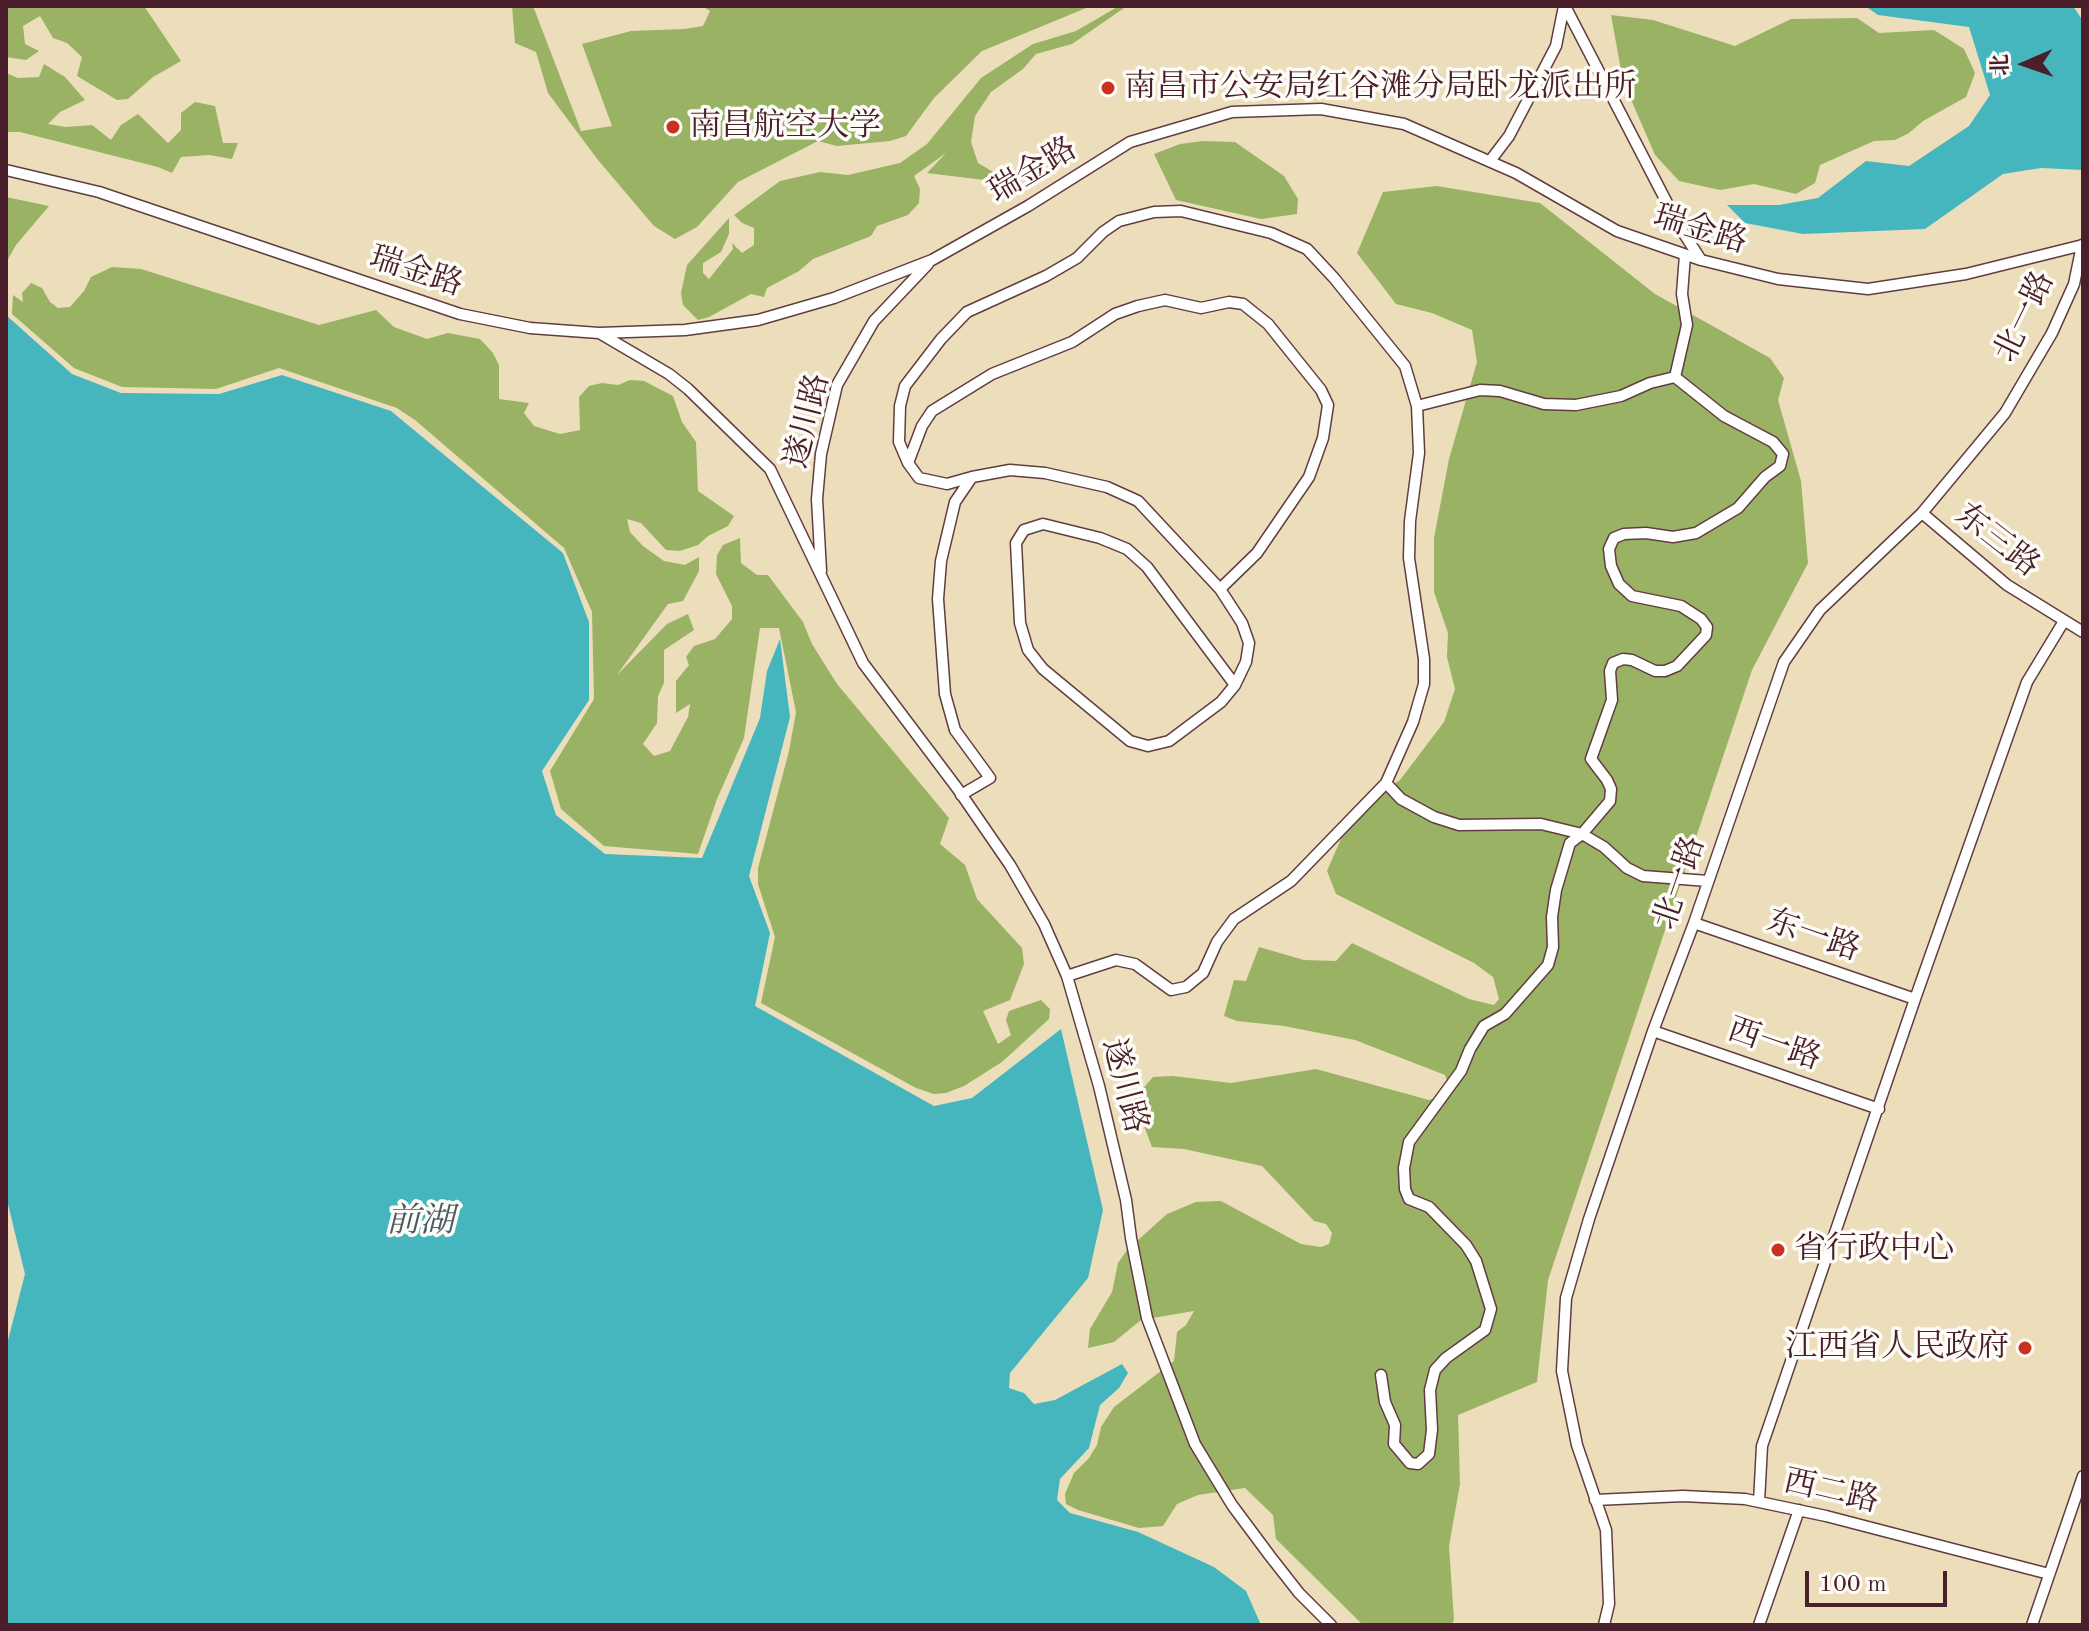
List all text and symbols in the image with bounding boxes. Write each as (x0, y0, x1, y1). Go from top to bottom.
north arrow (1985, 24, 2065, 104)
text: 北 (1990, 53, 2012, 76)
place label: 南昌市公安局红谷滩分局卧龙派出所 (1124, 69, 1636, 107)
marker: 南昌市公安局红谷滩分局卧龙派出所 (1099, 79, 1117, 97)
place label: 南昌航空大学 (689, 108, 881, 146)
marker: 南昌航空大学 (664, 118, 682, 136)
street label: 瑞金路 (982, 130, 1084, 212)
street label: 瑞金路 (1648, 198, 1752, 262)
street label: 瑞金路 (364, 239, 468, 305)
street label: 北一路 (1987, 265, 2063, 369)
street label: 遂川路 (778, 370, 838, 472)
street label: 东三路 (1947, 496, 2047, 586)
street label: 北一路 (1646, 831, 1714, 935)
street label: 东一路 (1761, 902, 1865, 970)
street label: 西一路 (1722, 1011, 1826, 1079)
street label: 遂川路 (1093, 1035, 1155, 1137)
water label: 前湖 (386, 1202, 454, 1242)
place label: 省行政中心 (1794, 1231, 1954, 1269)
marker: 省行政中心 (1769, 1241, 1787, 1259)
place label: 江西省人民政府 (1785, 1329, 2009, 1367)
marker: 江西省人民政府 (2016, 1339, 2034, 1357)
street label: 西二路 (1780, 1462, 1882, 1522)
scale bar (1809, 1555, 1951, 1605)
text: 100 m (1819, 1573, 1887, 1597)

